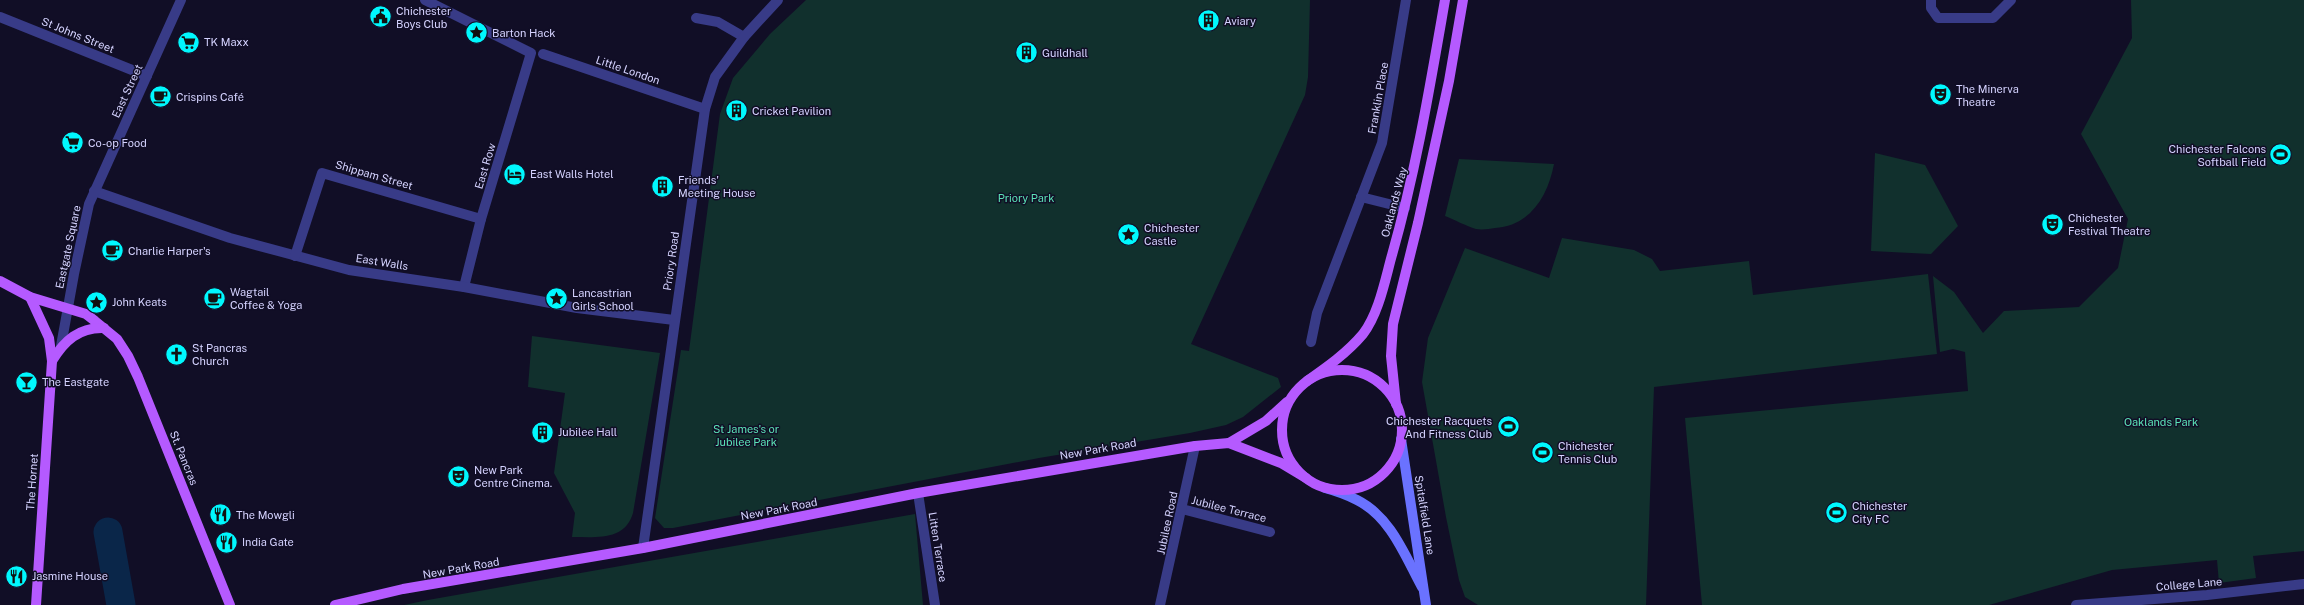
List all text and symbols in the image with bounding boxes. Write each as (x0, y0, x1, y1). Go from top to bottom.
public building icon: Chichester Boys Club (368, 4, 394, 30)
place label: Chichester Boys Club (396, 5, 451, 30)
building icon: Aviary (1195, 8, 1221, 34)
street label: St Johns Street (40, 15, 116, 55)
place label: Aviary (1224, 15, 1256, 27)
place icon: Barton Hack (463, 20, 489, 46)
place label: Barton Hack (492, 27, 556, 39)
supermarket icon: TK Maxx (175, 29, 201, 55)
place label: TK Maxx (204, 36, 249, 48)
building icon: Guildhall (1014, 40, 1040, 66)
place label: Guildhall (1042, 47, 1088, 59)
street label: Little London (594, 53, 662, 87)
street label: Franklin Place (1366, 61, 1390, 135)
street label: East Street (109, 62, 145, 120)
theatre icon: The Minerva Theatre (1928, 82, 1954, 108)
place label: The Minerva Theatre (1956, 83, 2019, 108)
cafe icon: Crispins Café (148, 84, 174, 110)
place label: Crispins Café (176, 91, 244, 103)
building icon: Cricket Pavilion (723, 98, 749, 124)
place label: Cricket Pavilion (752, 105, 831, 117)
supermarket icon: Co-op Food (60, 130, 86, 156)
place label: Co-op Food (88, 137, 147, 149)
street label: East Row (472, 141, 498, 190)
sports icon: Chichester Falcons Softball Field (2268, 142, 2294, 168)
place label: Chichester Falcons Softball Field (2169, 143, 2266, 168)
street label: Shippam Street (334, 158, 414, 192)
hotel icon: East Walls Hotel (501, 161, 527, 187)
street label: Oaklands Way (1379, 165, 1409, 238)
place label: East Walls Hotel (530, 168, 614, 180)
building icon: Friends' Meeting House (650, 173, 676, 199)
place label: Friends' Meeting House (678, 174, 756, 199)
park label: Priory Park (998, 192, 1054, 204)
street label: Eastgate Square (53, 204, 83, 290)
theatre icon: Chichester Festival Theatre (2040, 211, 2066, 237)
place label: Chichester Festival Theatre (2068, 212, 2150, 237)
place icon: Chichester Castle (1116, 221, 1142, 247)
place label: Chichester Castle (1144, 222, 1199, 247)
street label: Priory Road (661, 231, 681, 291)
cafe icon: Charlie Harper's (99, 238, 125, 264)
place label: Charlie Harper's (128, 245, 211, 257)
street label: East Walls (355, 252, 409, 272)
cafe icon: Wagtail Coffee & Yoga (201, 285, 227, 311)
place label: Wagtail Coffee & Yoga (230, 286, 302, 311)
place icon: Lancastrian Girls School (544, 286, 570, 312)
place label: Lancastrian Girls School (572, 287, 634, 312)
place icon: John Keats (83, 289, 109, 315)
place label: John Keats (112, 296, 167, 308)
church icon: St Pancras Church (164, 341, 190, 367)
place label: St Pancras Church (192, 342, 247, 367)
bar icon: The Eastgate (14, 369, 40, 395)
place label: The Eastgate (42, 376, 109, 388)
sports icon: Chichester Racquets And Fitness Club (1495, 414, 1521, 440)
place label: Chichester Racquets And Fitness Club (1386, 415, 1492, 440)
park label: Oaklands Park (2124, 416, 2198, 428)
building icon: Jubilee Hall (530, 419, 556, 445)
park label: St James's or Jubilee Park (713, 423, 779, 448)
place label: Jubilee Hall (558, 426, 617, 438)
street label: St. Pancras (168, 429, 200, 487)
street label: New Park Road (1059, 436, 1137, 462)
sports icon: Chichester Tennis Club (1530, 439, 1556, 465)
place label: Chichester Tennis Club (1558, 440, 1618, 465)
street label: The Hornet (24, 453, 40, 511)
theatre icon: New Park Centre Cinema. (445, 463, 471, 489)
place label: New Park Centre Cinema. (474, 464, 552, 489)
street label: Spitalfield Lane (1413, 474, 1437, 556)
street label: Jubilee Road (1154, 490, 1180, 556)
street label: Jubilee Terrace (1190, 494, 1268, 524)
street label: New Park Road (740, 496, 818, 522)
sports icon: Chichester City FC (1823, 499, 1849, 525)
place label: Chichester City FC (1852, 500, 1907, 525)
restaurant icon: The Mowgli (207, 502, 233, 528)
place label: The Mowgli (236, 509, 295, 521)
street label: Litten Terrace (927, 511, 949, 583)
restaurant icon: India Gate (213, 529, 239, 555)
place label: India Gate (242, 536, 294, 548)
street label: New Park Road (422, 555, 500, 581)
restaurant icon: Jasmine House (3, 563, 29, 589)
place label: Jasmine House (32, 570, 108, 582)
street label: College Lane (2155, 575, 2223, 593)

